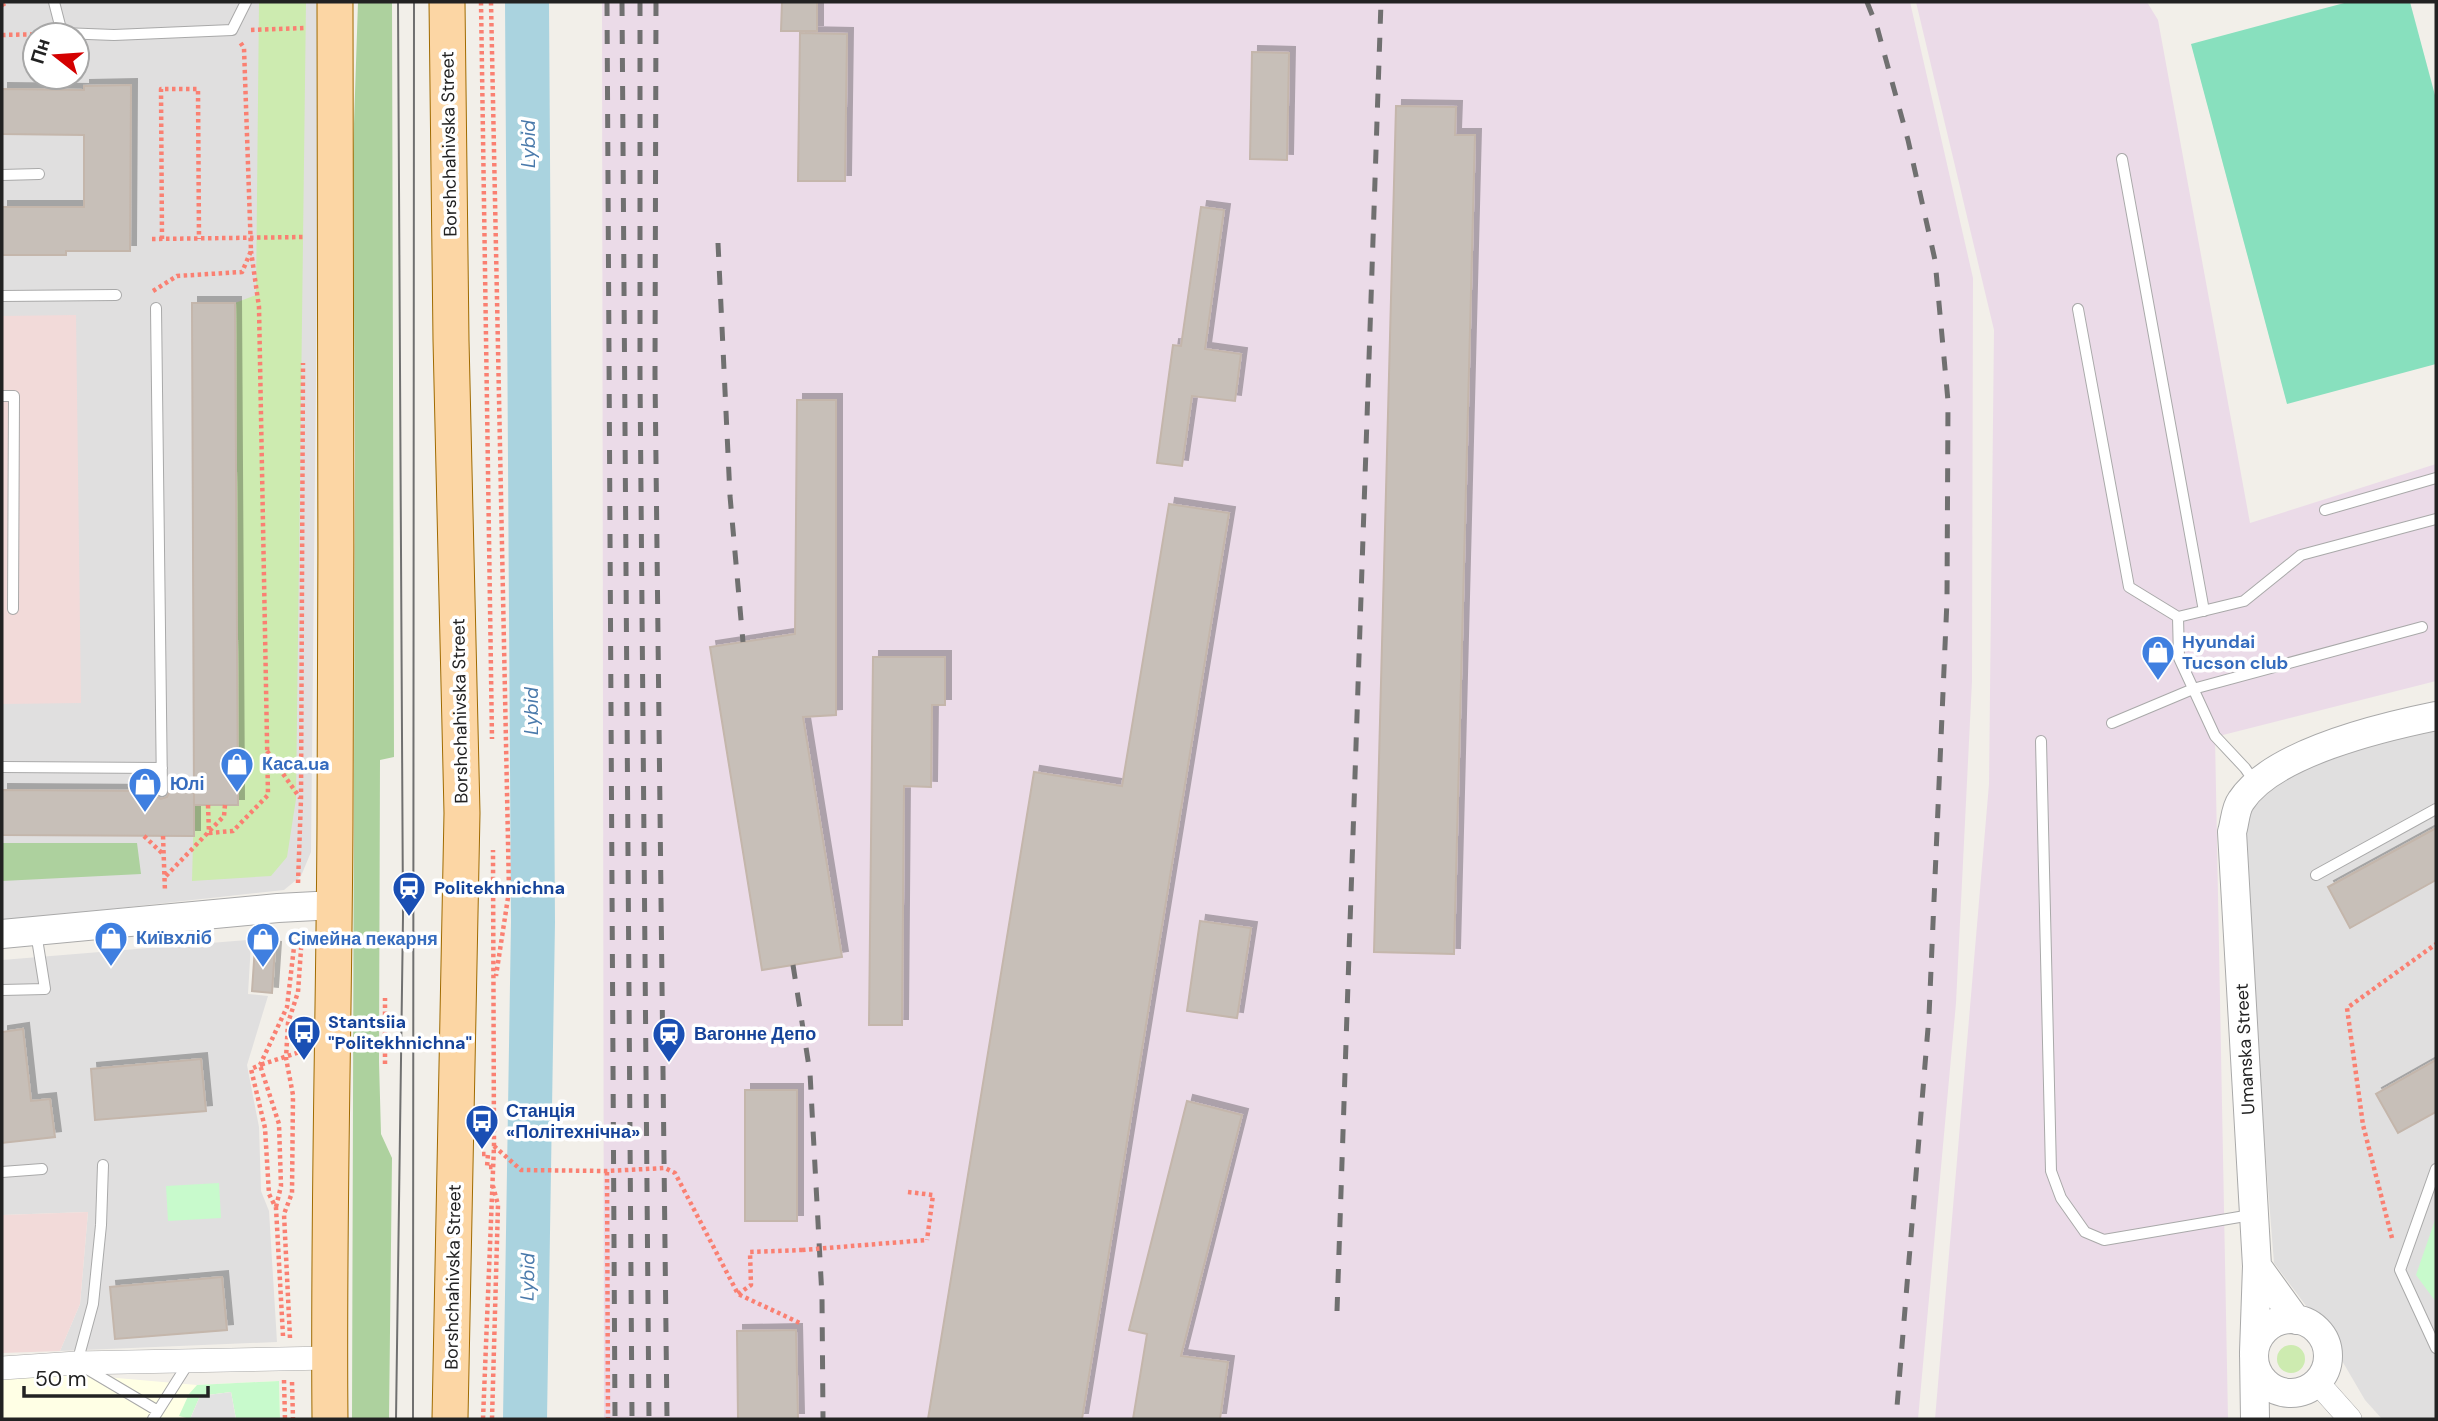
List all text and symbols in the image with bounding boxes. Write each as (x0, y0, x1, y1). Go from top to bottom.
north arrow (21, 21, 91, 91)
text: Пн (25, 36, 56, 67)
street label: Borshchahivska Street (435, 51, 463, 237)
water label: Lybid (516, 119, 541, 168)
street label: Borshchahivska Street (446, 618, 474, 804)
place label: Hyundai Tucson club (2182, 630, 2288, 675)
shop icon: Hyundai Tucson club (2139, 633, 2177, 682)
water label: Lybid (519, 686, 544, 735)
shop icon: Каса.ua (218, 745, 256, 794)
place label: Каса.ua (262, 752, 330, 776)
shop icon: Юлі (126, 765, 164, 814)
place label: Юлі (170, 772, 205, 796)
station icon: Politekhnichna (390, 869, 428, 918)
place label: Politekhnichna (434, 876, 565, 900)
shop icon: Київхліб (92, 919, 130, 968)
shop icon: Сімейна пекарня (244, 920, 282, 969)
place label: Київхліб (136, 926, 212, 950)
place label: Сімейна пекарня (288, 927, 438, 951)
street label: Umanska Street (2230, 983, 2260, 1115)
place label: Stantsiia "Politekhnichna" (328, 1010, 472, 1055)
bus stop icon: Stantsiia "Politekhnichna" (285, 1013, 323, 1062)
station icon: Вагонне Депо (650, 1015, 688, 1064)
place label: Вагонне Депо (694, 1022, 816, 1046)
place label: Станція «Політехнічна» (506, 1099, 640, 1144)
bus stop icon: Станція «Політехнічна» (463, 1102, 501, 1151)
street label: Borshchahivska Street (439, 1184, 467, 1370)
water label: Lybid (515, 1252, 540, 1301)
scale bar (24, 1354, 208, 1398)
text: 50 m (35, 1365, 86, 1393)

